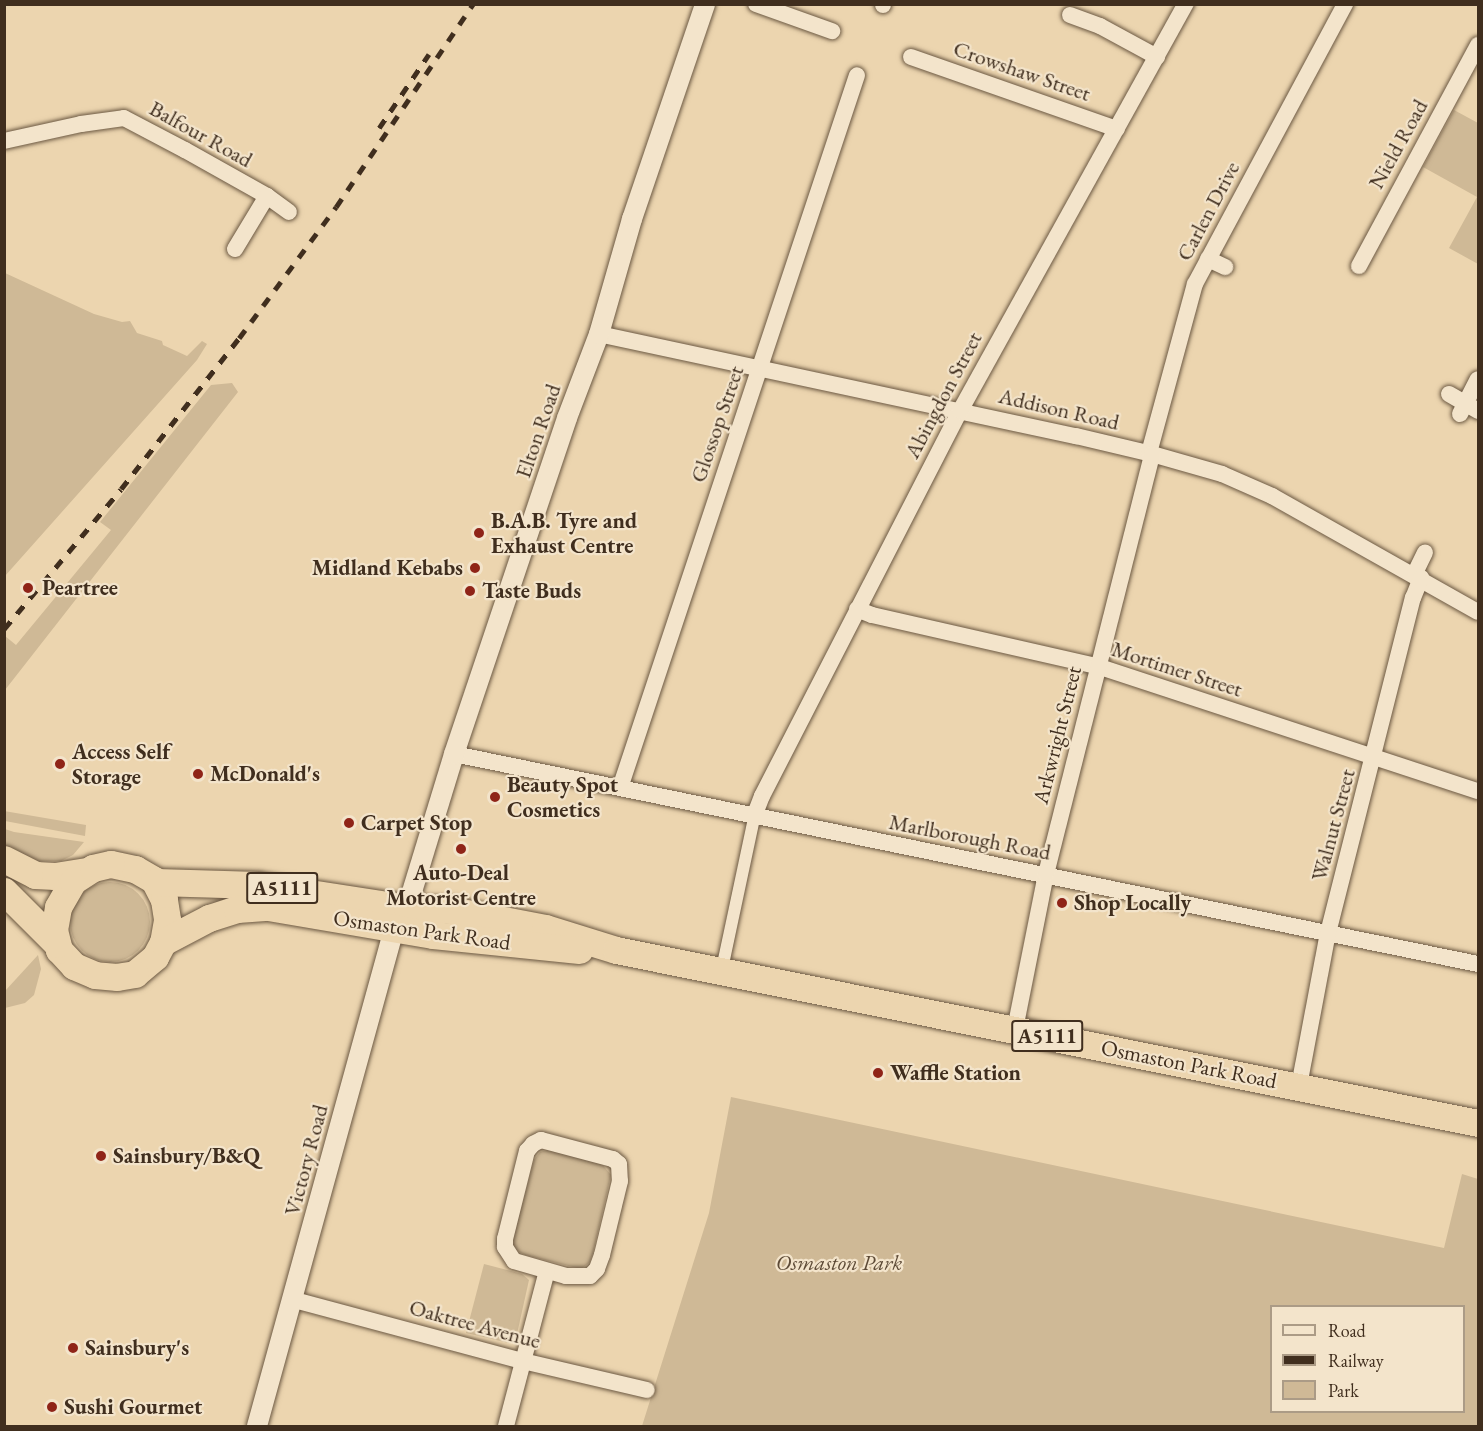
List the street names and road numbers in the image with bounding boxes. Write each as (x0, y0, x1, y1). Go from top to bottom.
street label: Crowshaw Street (950, 35, 1094, 107)
street label: Balfour Road (145, 95, 257, 173)
street label: Nield Road (1363, 95, 1433, 193)
street label: Carlen Drive (1171, 157, 1245, 265)
street label: Abingdon Street (899, 327, 987, 463)
street label: Glossop Street (685, 362, 749, 486)
street label: Elton Road (510, 381, 566, 481)
street label: Addison Road (996, 382, 1122, 436)
street label: Mortimer Street (1108, 635, 1246, 703)
street label: Arkwright Street (1027, 663, 1087, 807)
street label: Walnut Street (1305, 766, 1361, 884)
street label: Marlborough Road (887, 808, 1053, 866)
road number: A5111 (246, 870, 318, 906)
street label: Osmaston Park Road (332, 904, 512, 956)
road number: A5111 (1011, 1018, 1083, 1054)
street label: Osmaston Park Road (1099, 1034, 1279, 1094)
street label: Victory Road (279, 1102, 333, 1218)
street label: Oaktree Avenue (407, 1294, 543, 1354)

